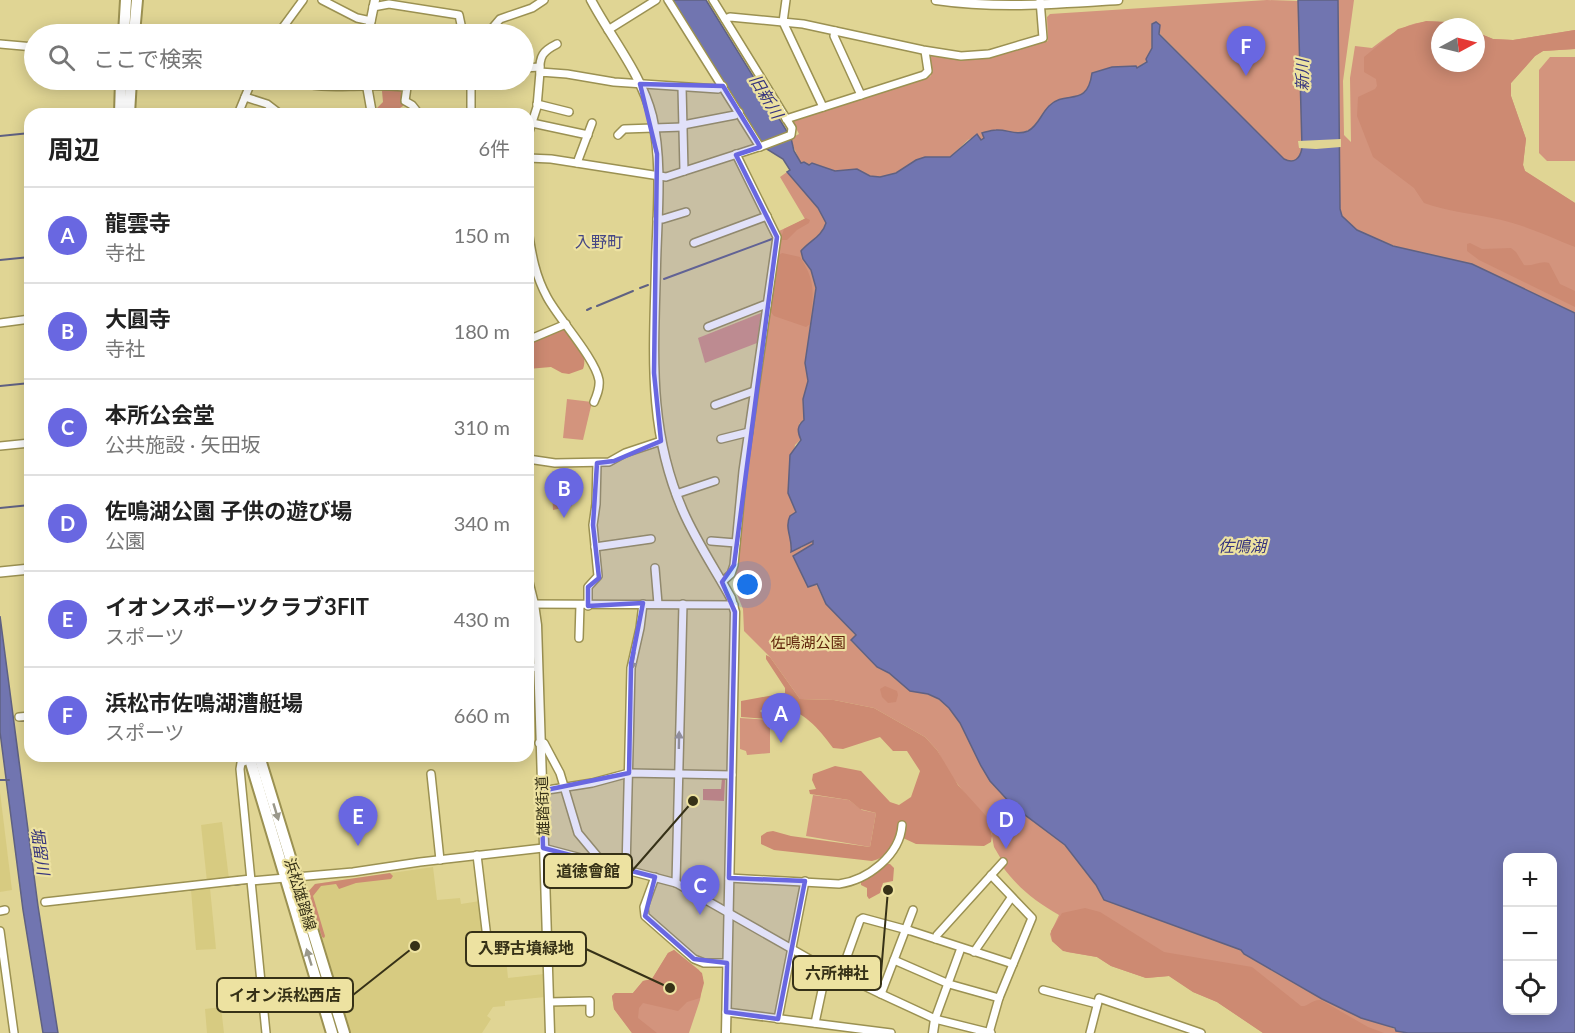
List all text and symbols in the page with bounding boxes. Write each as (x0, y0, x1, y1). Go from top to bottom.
north arrow (1431, 18, 1485, 72)
search box (24, 24, 534, 90)
pin: F (1226, 26, 1266, 76)
icon: search (45, 41, 78, 74)
text: ここで検索 (93, 45, 203, 72)
water label: 新川 (1292, 57, 1311, 91)
water label: 旧新川 (746, 71, 789, 123)
text: 周辺 (48, 133, 100, 165)
text: 6件 (478, 136, 510, 160)
text: 龍雲寺 (105, 209, 171, 236)
text: A (61, 223, 74, 247)
text: 150 m (454, 223, 510, 247)
district label: 入野町 (575, 232, 623, 251)
text: 寺社 (105, 240, 145, 264)
text: 大圓寺 (105, 305, 171, 332)
text: B (61, 319, 74, 343)
text: 180 m (454, 319, 510, 343)
text: 寺社 (105, 336, 145, 360)
text: 本所公会堂 (105, 401, 215, 428)
text: C (61, 415, 74, 439)
text: 310 m (454, 415, 510, 439)
text: 公共施設 · 矢田坂 (105, 432, 260, 456)
pin: B (544, 468, 584, 518)
text: 佐鳴湖公園 子供の遊び場 (105, 497, 352, 524)
text: D (60, 511, 75, 535)
text: 340 m (454, 511, 510, 535)
text: 公園 (105, 528, 145, 552)
water label: 佐鳴湖 (1218, 536, 1269, 555)
your location (733, 570, 762, 599)
text: イオンスポーツクラブ3FIT (105, 593, 369, 620)
text: E (62, 607, 73, 631)
text: 430 m (454, 607, 510, 631)
text: スポーツ (105, 624, 185, 648)
park label: 佐鳴湖公園 (770, 633, 846, 651)
one-way arrow (628, 652, 637, 671)
text: 浜松市佐鳴湖漕艇場 (105, 689, 303, 716)
pin: A (762, 694, 800, 743)
text: F (62, 703, 73, 727)
text: 660 m (454, 703, 510, 727)
text: スポーツ (105, 720, 185, 744)
one-way arrow (675, 731, 684, 750)
street label: 雄踏街道 (532, 776, 552, 836)
pin: E (338, 796, 378, 846)
pin: D (986, 800, 1026, 849)
one-way arrow (272, 803, 281, 821)
water label: 堀留川 (28, 826, 54, 878)
map controls (1503, 853, 1557, 1015)
button: + (1503, 853, 1557, 907)
callout: 道徳會館 (544, 854, 632, 888)
street label: 浜松雄踏線 (281, 855, 321, 933)
text: 道徳會館 (556, 861, 620, 880)
pin: C (680, 866, 720, 915)
button: − (1503, 907, 1557, 961)
callout: 入野古墳緑地 (466, 932, 586, 966)
text: 入野古墳緑地 (478, 938, 574, 957)
one-way arrow (304, 948, 313, 966)
callout: 六所神社 (793, 956, 881, 990)
button: locate (1503, 961, 1557, 1015)
text: 六所神社 (805, 963, 869, 982)
callout: イオン浜松西店 (217, 978, 353, 1012)
text: イオン浜松西店 (229, 985, 341, 1004)

